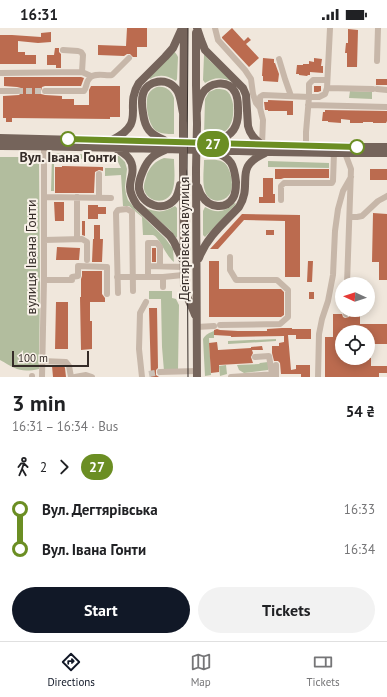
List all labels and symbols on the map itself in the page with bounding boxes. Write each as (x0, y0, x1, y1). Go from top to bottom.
marker: Вул. Івана Гонти (60, 131, 76, 147)
line badge: 27 (195, 131, 231, 157)
unlabelled marker (349, 139, 365, 155)
place label: Вул. Івана Гонти (19, 148, 117, 166)
street label: Дегтярівська вулиця (175, 177, 193, 301)
street label: вулиця Івана Гонти (22, 199, 40, 315)
north arrow (335, 277, 375, 317)
scale bar (12, 349, 89, 368)

